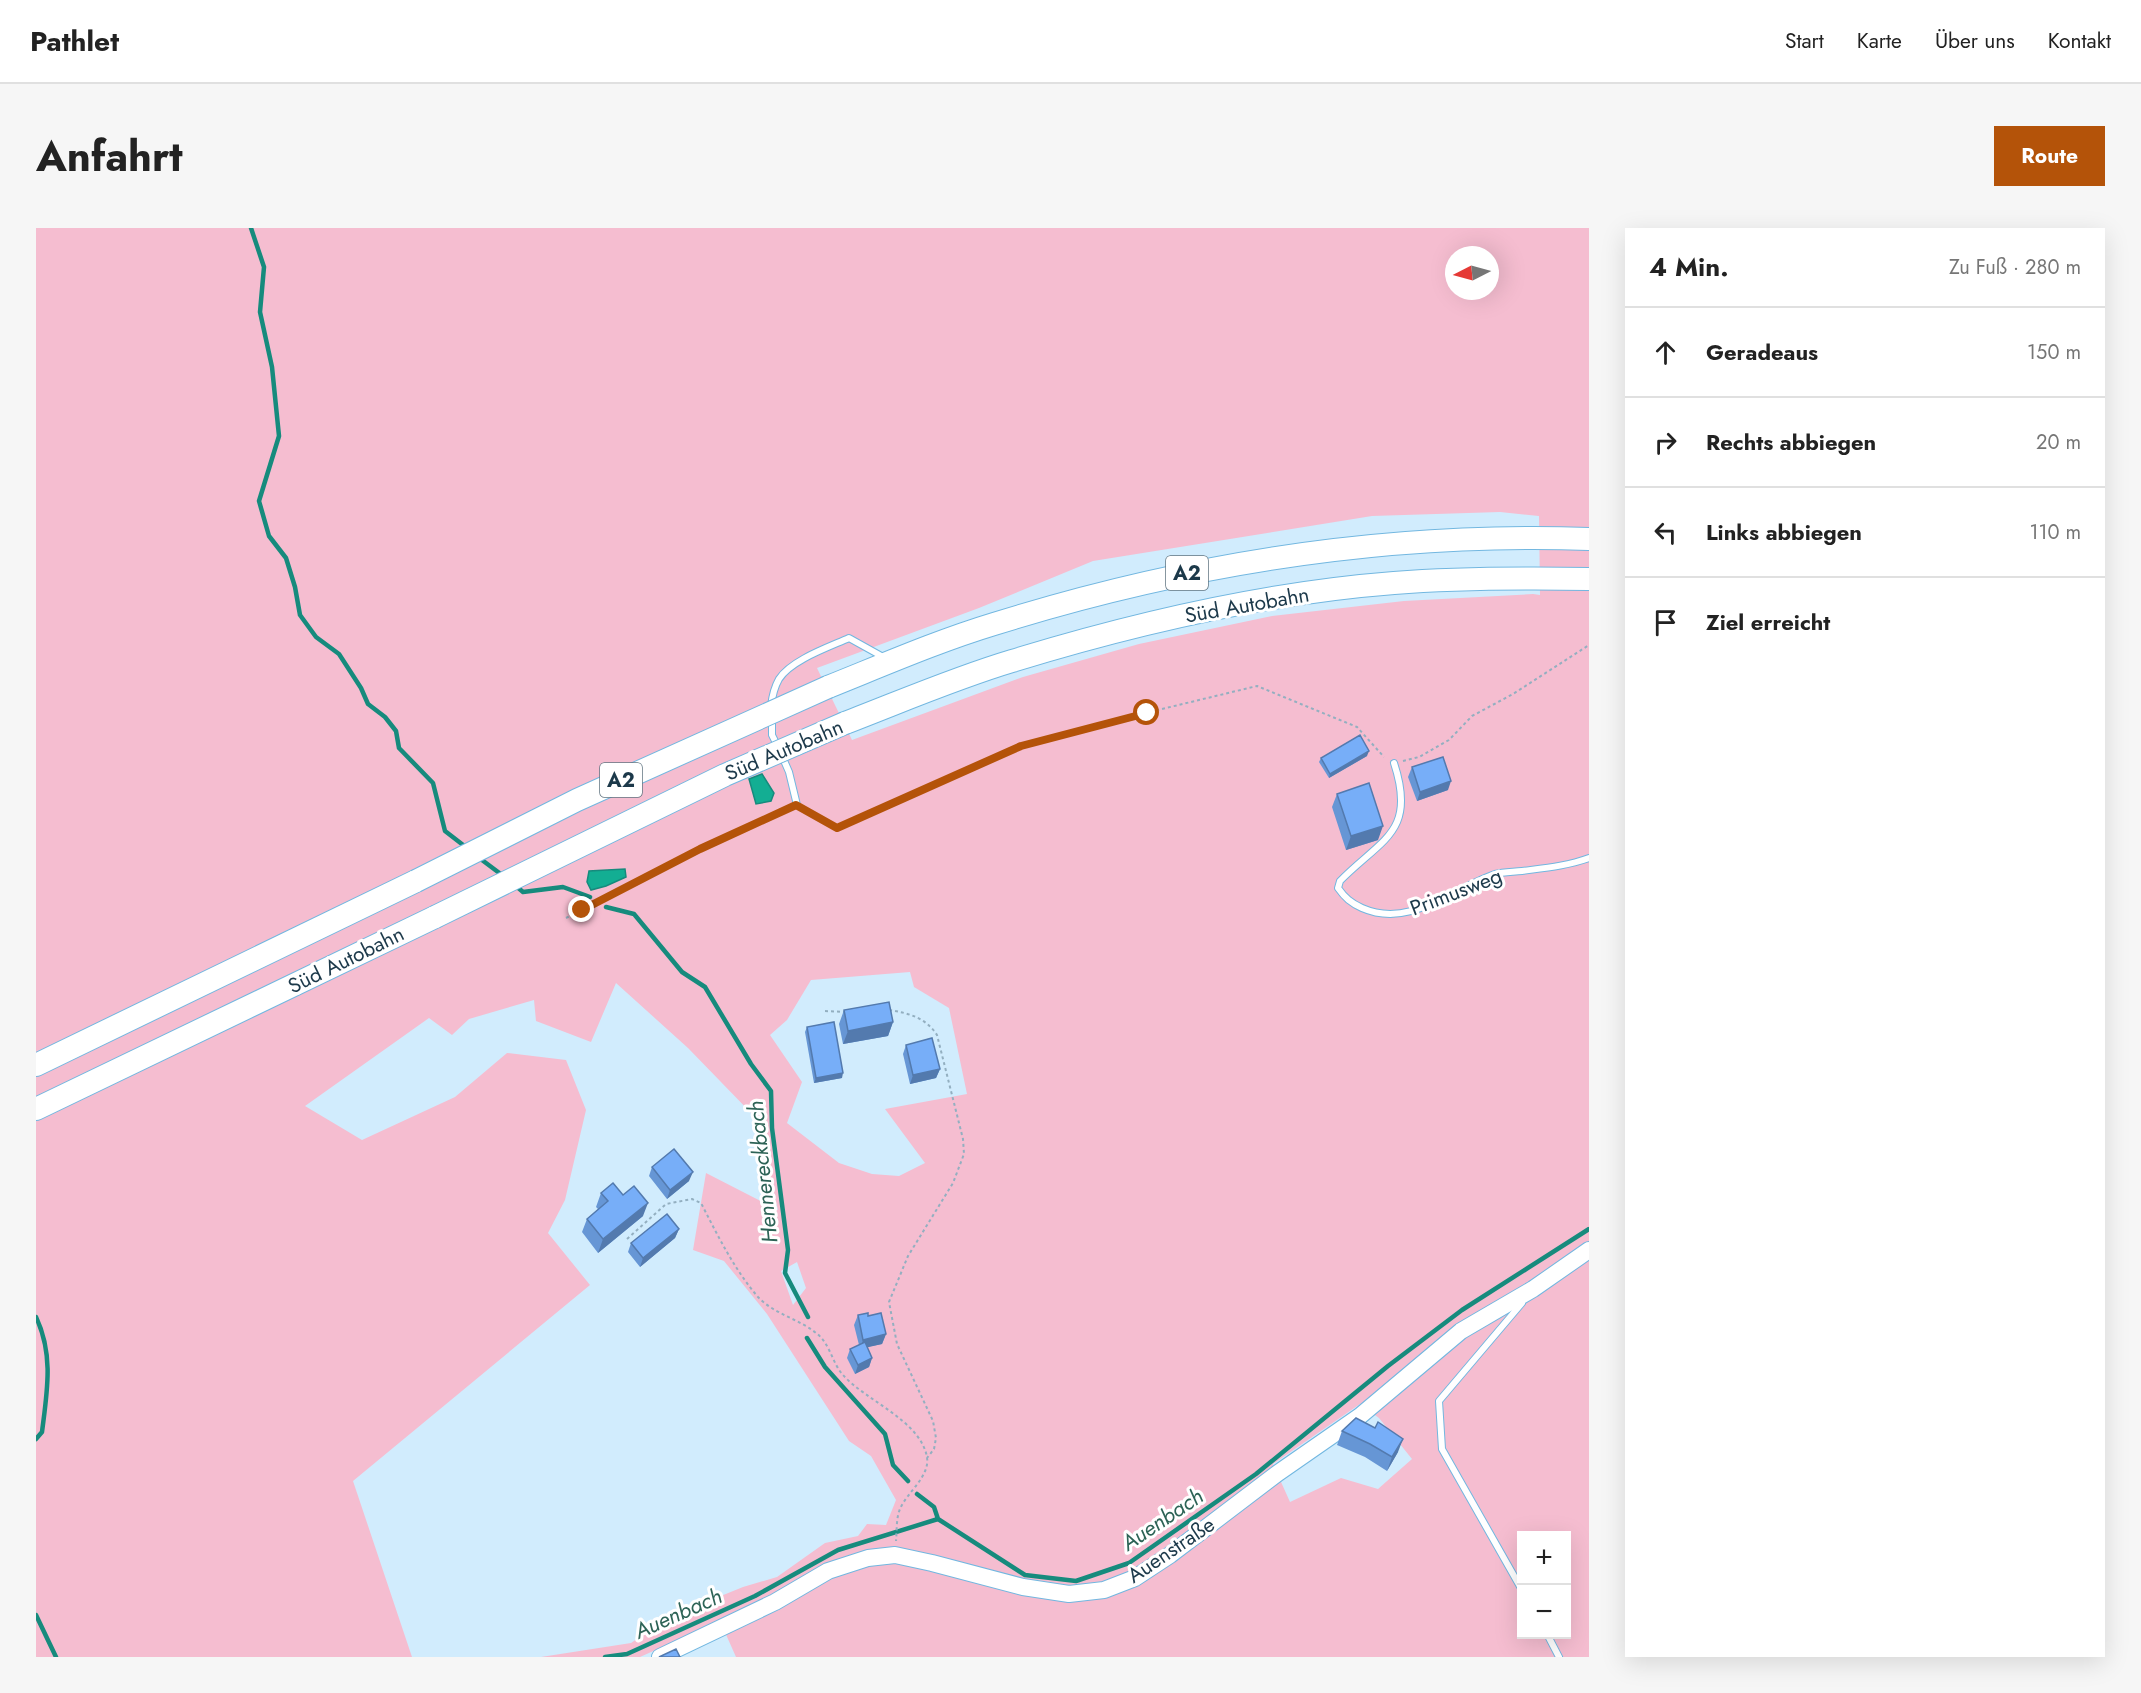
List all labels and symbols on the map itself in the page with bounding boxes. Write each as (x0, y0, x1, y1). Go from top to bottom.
north arrow (1445, 246, 1499, 300)
road number: A2 (1166, 556, 1208, 590)
street label: Süd Autobahn (1182, 579, 1312, 631)
route start (1133, 699, 1159, 725)
street label: Süd Autobahn (720, 712, 848, 788)
road number: A2 (600, 763, 642, 797)
street label: Primusweg (1406, 861, 1506, 923)
route end (568, 896, 594, 922)
street label: Süd Autobahn (283, 919, 409, 1001)
water label: Hennereckbach (739, 1099, 785, 1245)
water label: Auenbach (1114, 1480, 1209, 1559)
street label: Auenstraße (1121, 1510, 1221, 1590)
water label: Auenbach (628, 1580, 727, 1647)

